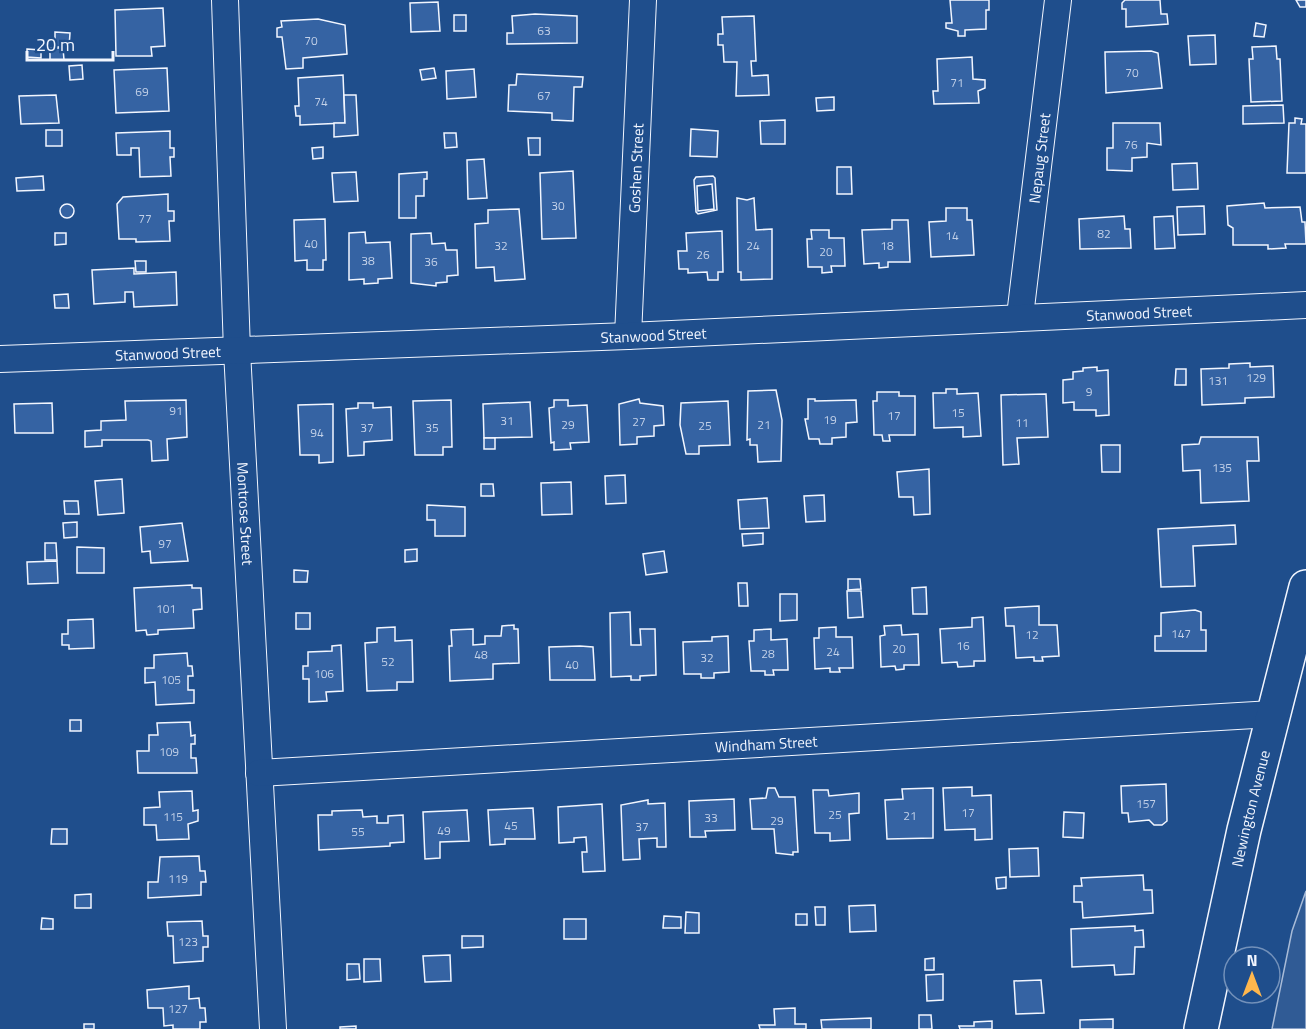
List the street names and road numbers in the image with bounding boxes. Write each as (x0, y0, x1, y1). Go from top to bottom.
street label: Nepaug Street (1022, 111, 1056, 205)
street label: Goshen Street (622, 122, 649, 214)
street label: Stanwood Street (1086, 299, 1193, 327)
street label: Stanwood Street (600, 321, 708, 348)
street label: Stanwood Street (115, 339, 222, 366)
street label: Montrose Street (231, 461, 260, 566)
street label: Windham Street (714, 729, 819, 758)
street label: Newington Avenue (1225, 747, 1275, 869)

